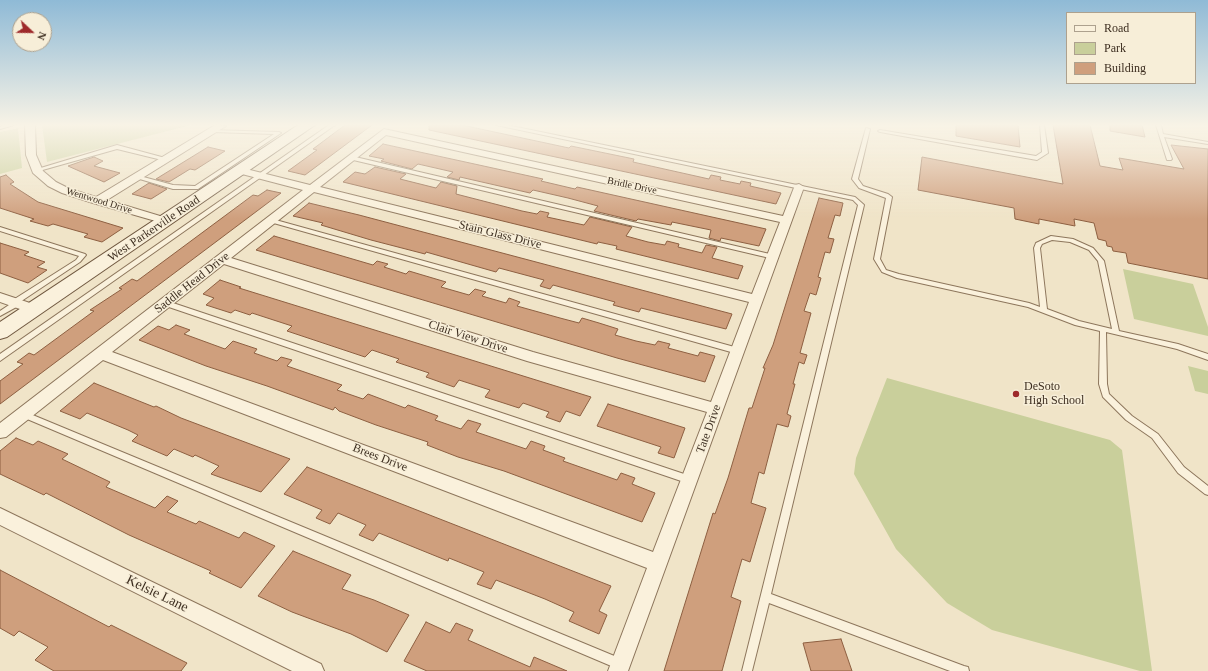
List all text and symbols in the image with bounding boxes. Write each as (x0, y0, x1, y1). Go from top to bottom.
north arrow (12, 12, 52, 52)
legend (1066, 12, 1196, 84)
text: Road (1104, 21, 1129, 35)
text: N (35, 30, 49, 42)
text: Park (1104, 41, 1126, 55)
text: Building (1104, 61, 1146, 75)
street label: Bridle Drive (606, 175, 658, 197)
street label: Wentwood Drive (65, 185, 133, 217)
street label: West Parkerville Road (105, 193, 203, 265)
street label: Stain Glass Drive (457, 218, 543, 252)
street label: Saddle Head Drive (152, 249, 232, 317)
street label: Clair View Drive (427, 317, 509, 357)
place label: DeSoto High School (1024, 380, 1084, 408)
marker: DeSoto High School (1011, 389, 1021, 399)
street label: Tate Drive (694, 403, 724, 455)
street label: Brees Drive (351, 441, 409, 475)
street label: Kelsie Lane (123, 572, 191, 616)

